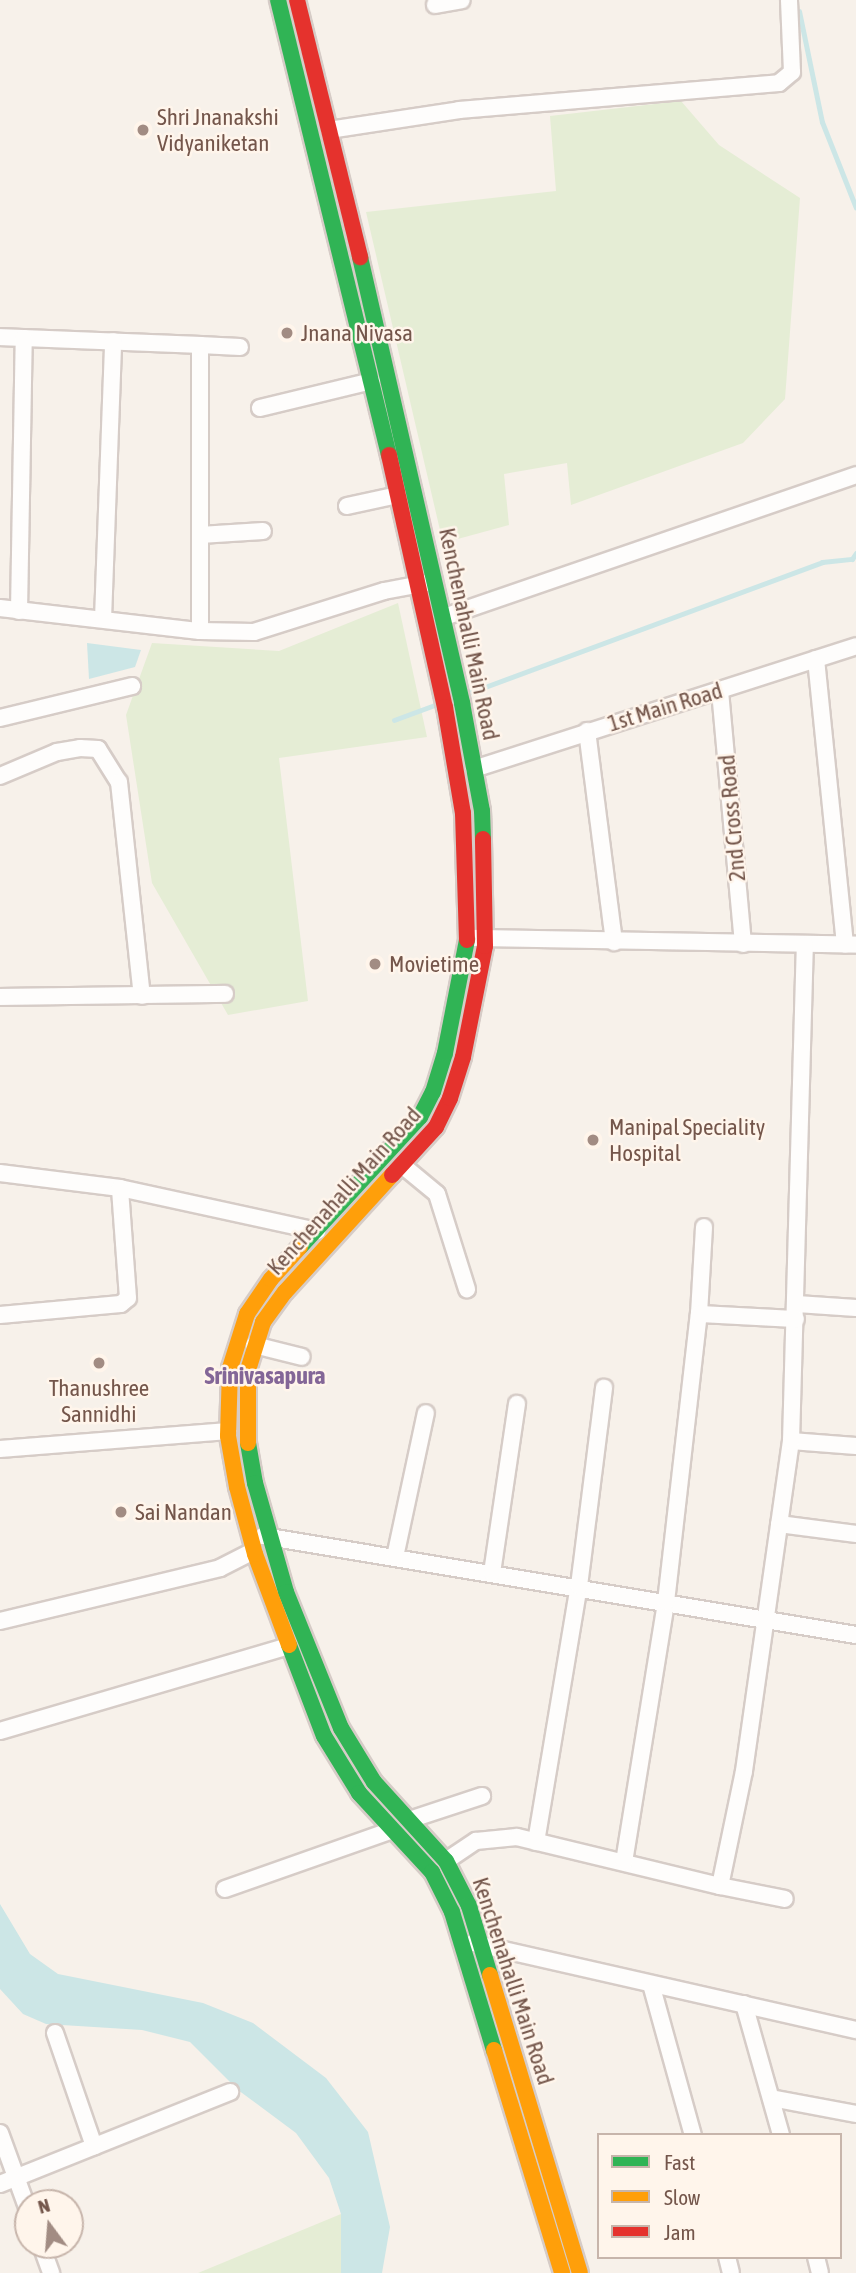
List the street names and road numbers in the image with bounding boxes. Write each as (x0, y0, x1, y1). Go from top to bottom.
street label: Kenchenahalli Main Road (433, 525, 505, 743)
street label: 1st Main Road (604, 677, 726, 737)
street label: 2nd Cross Road (713, 753, 751, 883)
street label: Kenchenahalli Main Road (261, 1101, 427, 1281)
street label: Kenchenahalli Main Road (466, 1874, 560, 2088)

